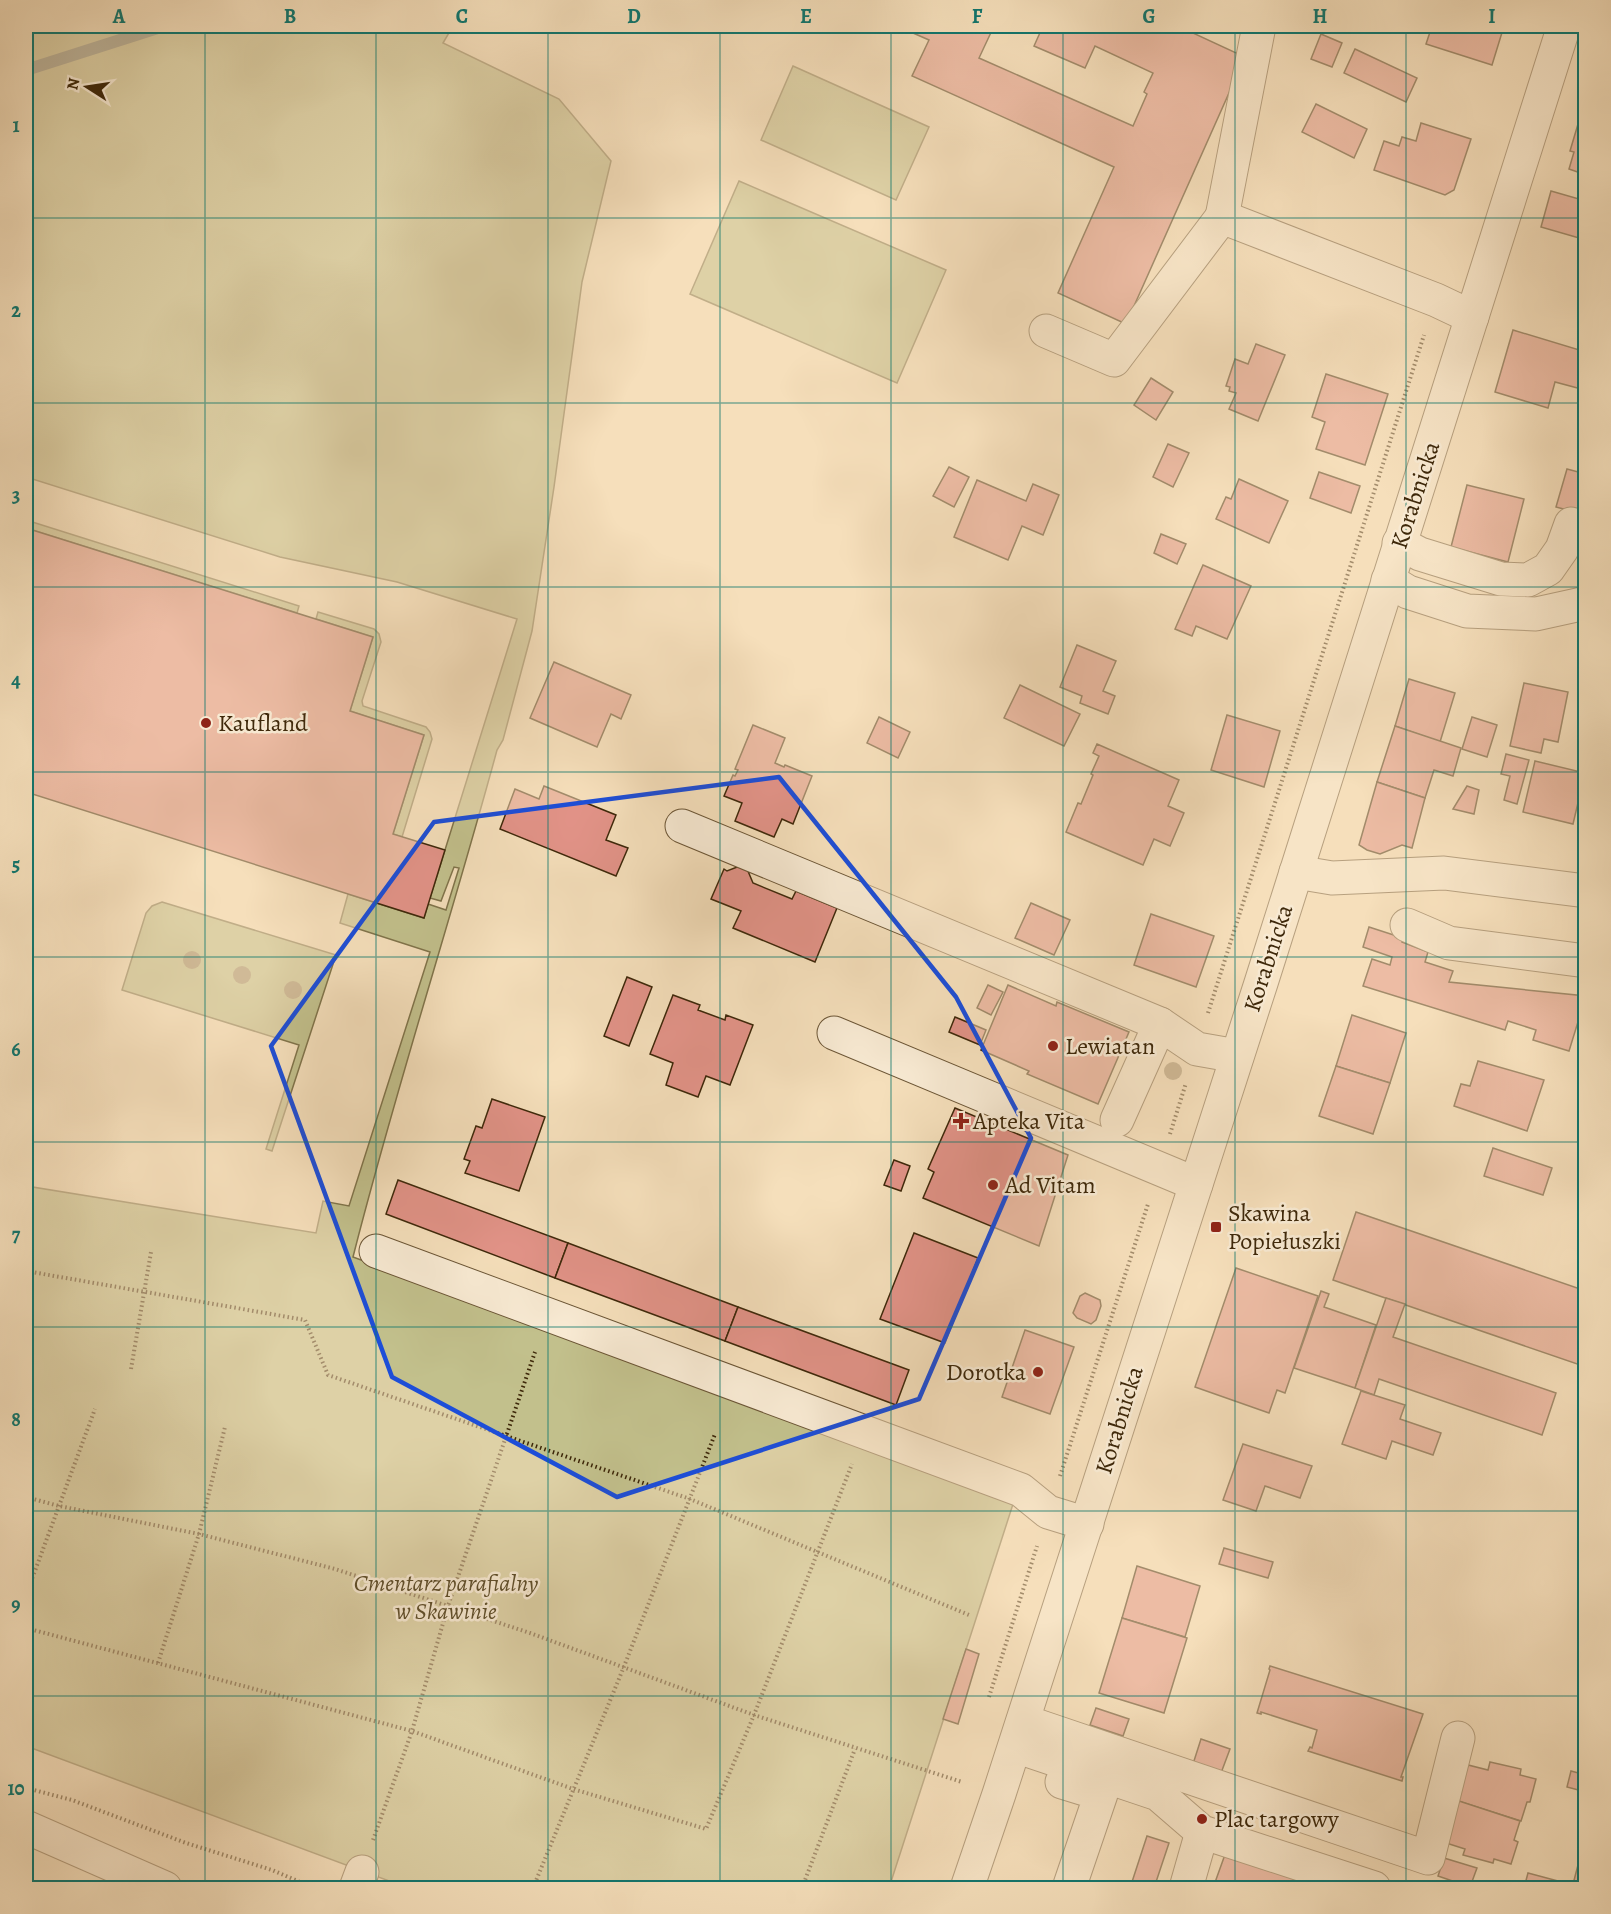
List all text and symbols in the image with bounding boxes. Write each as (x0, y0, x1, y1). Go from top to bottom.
text: A (112, 3, 126, 30)
text: B (284, 3, 296, 30)
text: C (456, 3, 468, 30)
text: D (627, 3, 641, 30)
text: E (800, 3, 812, 30)
text: F (972, 3, 983, 30)
text: G (1142, 3, 1156, 30)
text: H (1313, 3, 1328, 30)
text: I (1488, 3, 1496, 30)
north arrow (57, 57, 117, 117)
text: N (61, 76, 85, 92)
text: 1 (12, 112, 20, 139)
text: 2 (11, 297, 21, 324)
street label: Korabnicka (1383, 436, 1448, 553)
text: 3 (12, 482, 20, 509)
text: 4 (11, 667, 21, 694)
place label: Kaufland (218, 707, 308, 739)
marker: Kaufland (199, 716, 213, 730)
text: 5 (12, 851, 20, 878)
street label: Korabnicka (1236, 899, 1301, 1016)
place label: Lewiatan (1065, 1030, 1155, 1062)
text: 6 (11, 1036, 21, 1063)
marker: Lewiatan (1046, 1039, 1060, 1053)
place label: Apteka Vita (972, 1105, 1086, 1137)
marker: Apteka Vita (954, 1114, 968, 1128)
place label: Ad Vitam (1004, 1169, 1096, 1201)
marker: Ad Vitam (986, 1178, 1000, 1192)
place label: Skawina Popiełuszki (1228, 1197, 1341, 1257)
marker: Skawina Popiełuszki (1209, 1220, 1223, 1234)
text: 7 (12, 1221, 21, 1248)
place label: Dorotka (946, 1356, 1027, 1388)
street label: Korabnicka (1087, 1361, 1151, 1478)
marker: Dorotka (1031, 1365, 1045, 1379)
text: 8 (11, 1406, 21, 1433)
park label: Cmentarz parafialny w Skawinie (354, 1567, 539, 1627)
text: 9 (11, 1591, 21, 1618)
text: 10 (7, 1775, 25, 1802)
place label: Plac targowy (1214, 1803, 1339, 1835)
marker: Plac targowy (1195, 1812, 1209, 1826)

